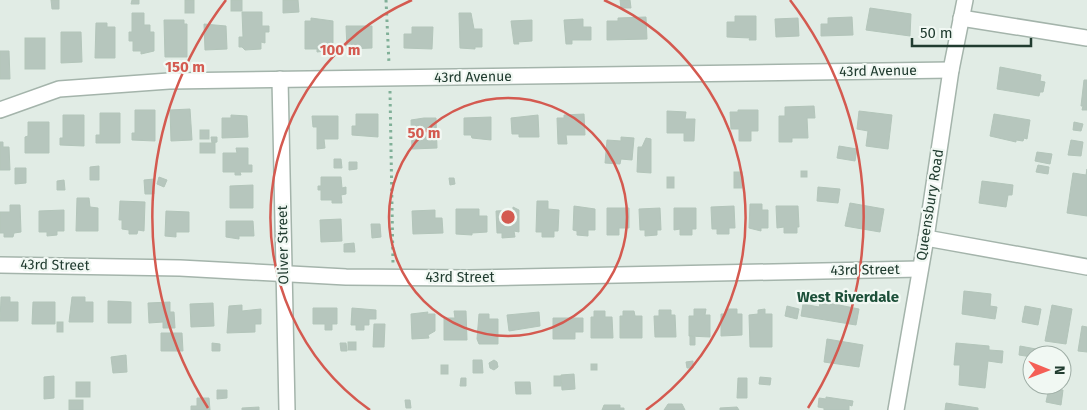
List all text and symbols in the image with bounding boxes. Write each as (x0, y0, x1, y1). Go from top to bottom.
scale bar (912, 15, 1031, 47)
text: 50 m (920, 24, 953, 42)
text: 100 m (320, 41, 360, 59)
text: 150 m (165, 58, 205, 76)
street label: 43rd Avenue (839, 62, 917, 80)
street label: 43rd Avenue (434, 68, 512, 86)
text: 50 m (407, 124, 441, 142)
street label: Queensbury Road (913, 148, 947, 262)
street label: Oliver Street (274, 204, 292, 285)
centre of rings (499, 208, 517, 226)
street label: 43rd Street (20, 256, 91, 274)
street label: 43rd Street (830, 261, 901, 279)
street label: 43rd Street (425, 269, 496, 286)
district label: West Riverdale (797, 288, 899, 306)
north arrow (1022, 345, 1072, 395)
text: N (1051, 365, 1068, 375)

